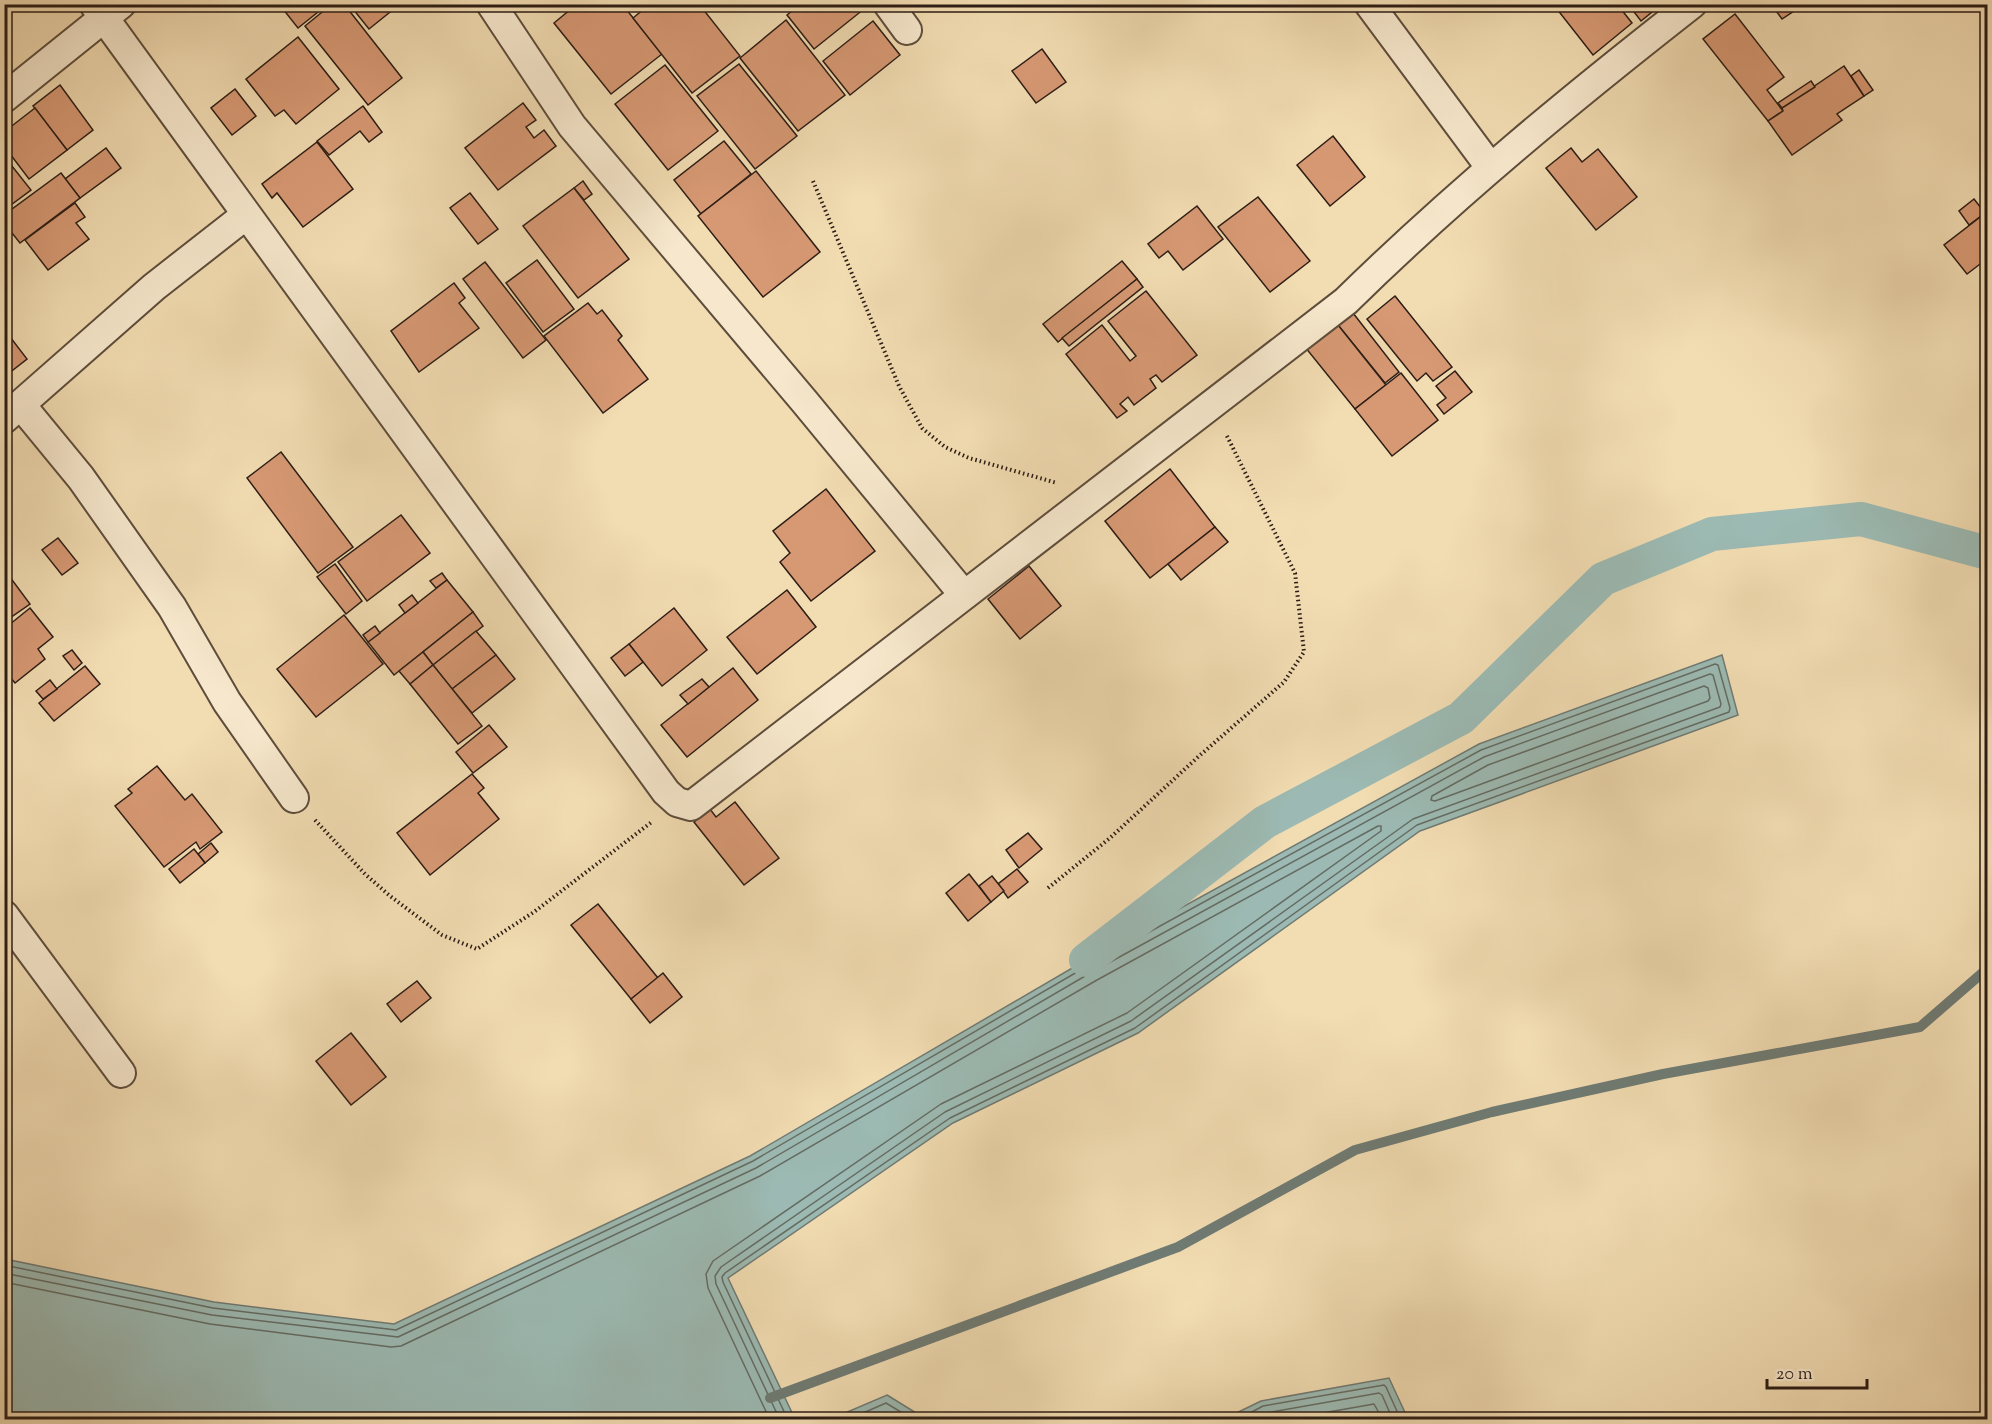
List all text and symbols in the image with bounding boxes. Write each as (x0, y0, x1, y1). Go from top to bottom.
scale bar (1767, 1352, 1868, 1390)
text: 20 m (1776, 1362, 1813, 1388)

